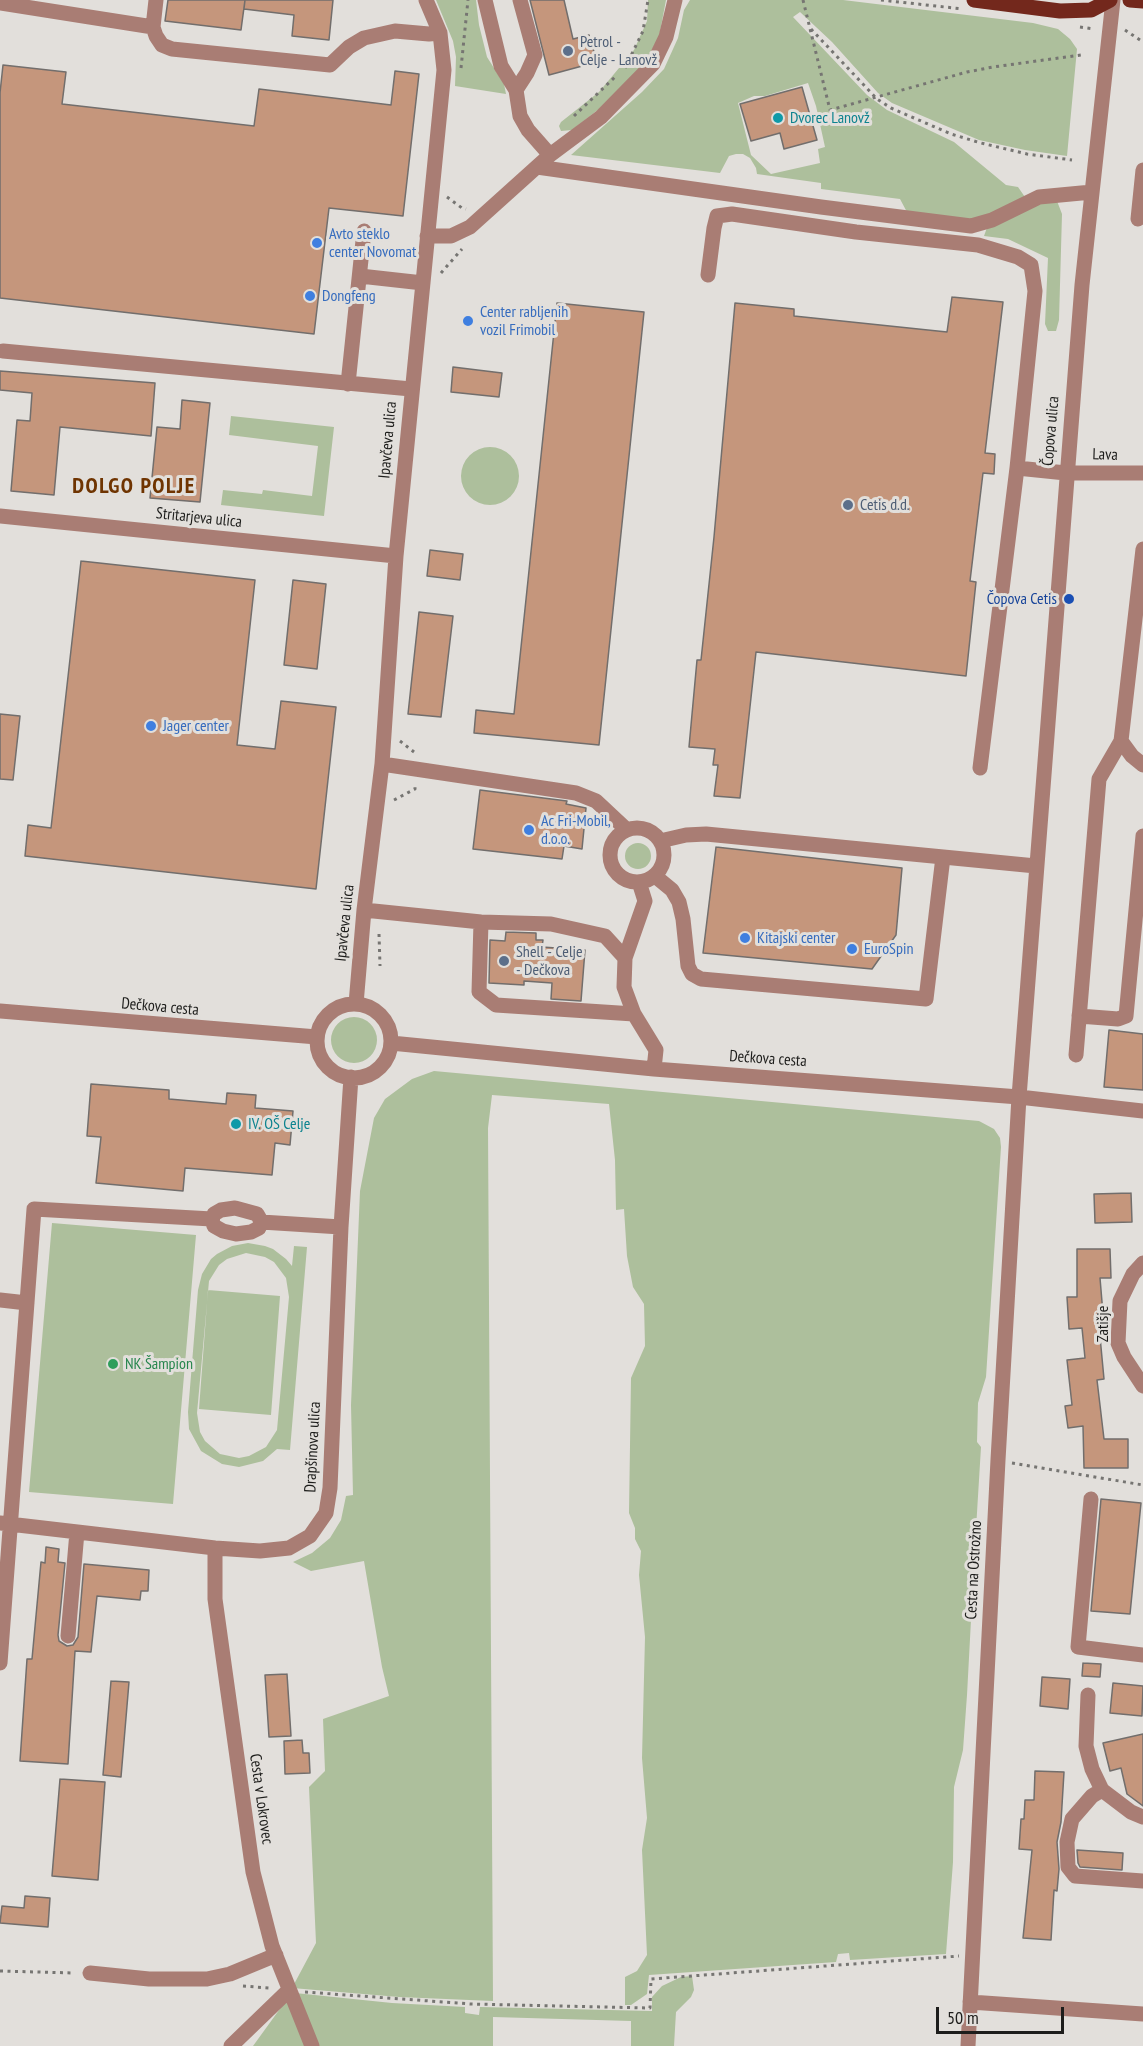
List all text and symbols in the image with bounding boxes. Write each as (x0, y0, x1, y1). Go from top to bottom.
place label: Petrol - Celje - Lanovž (580, 32, 657, 70)
marker: Petrol - Celje - Lanovž (561, 44, 575, 58)
place label: Dvorec Lanovž (790, 108, 870, 128)
marker: Dvorec Lanovž (771, 111, 785, 125)
place label: Avto steklo center Novomat (329, 224, 416, 262)
marker: Avto steklo center Novomat (310, 236, 324, 250)
place label: Dongfeng (322, 286, 376, 306)
marker: Dongfeng (303, 289, 317, 303)
place label: Center rabljenih vozil Frimobil (480, 302, 568, 340)
marker: Center rabljenih vozil Frimobil (461, 314, 475, 328)
street label: Čopova ulica (1038, 395, 1064, 467)
street label: Ipavčeva ulica (375, 401, 401, 479)
street label: Lava (1092, 445, 1118, 465)
district label: DOLGO POLJE (72, 474, 196, 500)
place label: Cetis d.d. (860, 495, 910, 515)
marker: Cetis d.d. (841, 498, 855, 512)
street label: Stritarjeva ulica (155, 504, 243, 532)
place label: Čopova Cetis (987, 589, 1057, 609)
marker: Čopova Cetis (1062, 592, 1076, 606)
place label: Jager center (163, 716, 229, 736)
marker: Jager center (144, 719, 158, 733)
place label: Ac Fri-Mobil, d.o.o. (541, 811, 611, 849)
marker: Ac Fri-Mobil, d.o.o. (522, 823, 536, 837)
street label: Ipavčeva ulica (331, 884, 359, 962)
place label: Kitajski center (757, 928, 835, 948)
marker: Kitajski center (738, 931, 752, 945)
place label: EuroSpin (864, 939, 913, 959)
place label: Shell - Celje - Dečkova (516, 942, 583, 980)
marker: EuroSpin (845, 942, 859, 956)
marker: Shell - Celje - Dečkova (497, 954, 511, 968)
street label: Dečkova cesta (121, 994, 199, 1020)
street label: Dečkova cesta (729, 1047, 807, 1071)
place label: IV. OŠ Celje (248, 1114, 310, 1134)
marker: IV. OŠ Celje (229, 1117, 243, 1131)
street label: Zatišje (1093, 1306, 1113, 1342)
place label: NK Šampion (125, 1354, 193, 1374)
marker: NK Šampion (106, 1357, 120, 1371)
street label: Drapšinova ulica (301, 1401, 325, 1493)
street label: Cesta na Ostrožno (962, 1520, 986, 1620)
street label: Cesta v Lokrovec (245, 1752, 277, 1846)
scale bar (939, 1995, 1066, 2033)
text: 50 m (947, 2006, 979, 2029)

